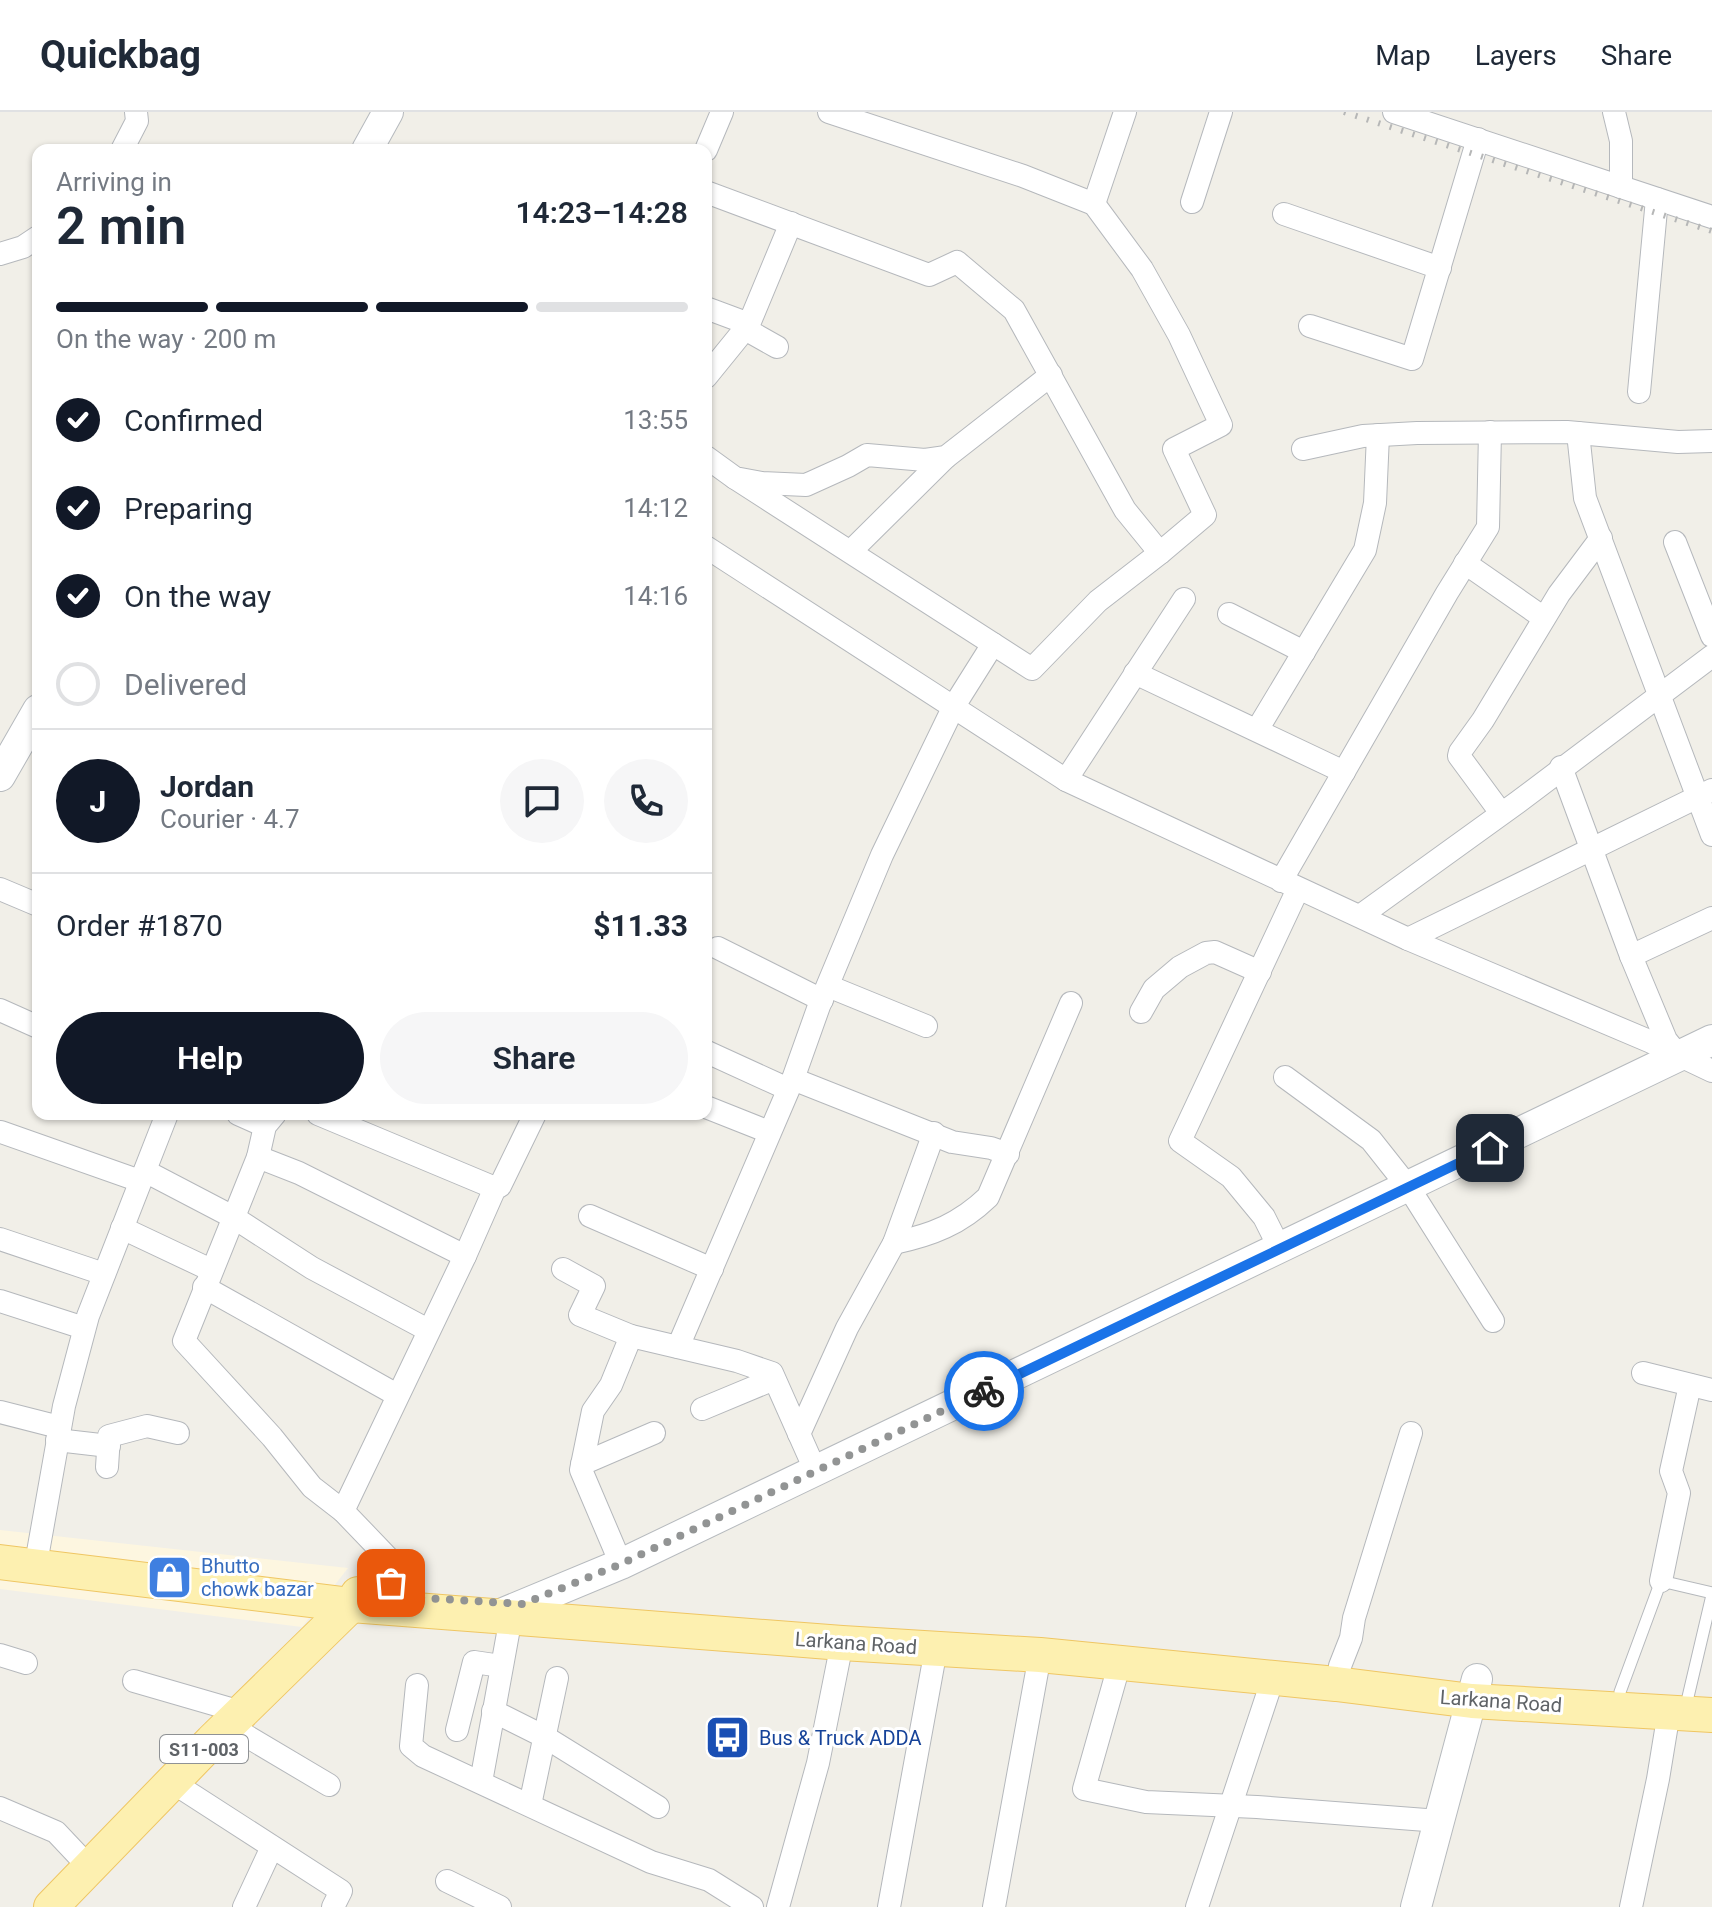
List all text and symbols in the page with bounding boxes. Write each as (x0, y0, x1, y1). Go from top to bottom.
text: Quickbag (40, 33, 201, 77)
text: Map (1375, 39, 1431, 72)
text: Layers (1475, 39, 1557, 72)
text: Share (1601, 39, 1672, 72)
text: Arriving in (56, 167, 172, 197)
text: 14:23–14:28 (515, 195, 688, 230)
text: 2 min (56, 196, 186, 257)
text: On the way · 200 m (56, 324, 276, 354)
icon: check (56, 398, 100, 442)
text: Confirmed (124, 403, 263, 438)
text: 13:55 (623, 405, 688, 435)
icon: check (56, 486, 100, 530)
text: Preparing (124, 491, 253, 526)
text: 14:12 (623, 493, 688, 523)
icon: check (56, 574, 100, 618)
text: On the way (124, 579, 271, 614)
text: 14:16 (623, 581, 688, 611)
text: Delivered (124, 667, 247, 702)
button: chat (500, 759, 584, 843)
button: phone (604, 759, 688, 843)
text: Jordan (160, 769, 254, 804)
text: J (90, 784, 106, 819)
text: Courier · 4.7 (160, 804, 300, 834)
text: Order #1870 (56, 908, 223, 943)
text: $11.33 (593, 908, 688, 943)
button: Help (56, 1012, 364, 1104)
button: Share (380, 1012, 688, 1104)
pin (1456, 1114, 1524, 1182)
icon: home (1468, 1126, 1512, 1170)
courier (944, 1351, 1024, 1431)
icon: bike (962, 1369, 1006, 1413)
pin (357, 1549, 425, 1617)
shop icon: Bhutto chowk bazar (146, 1554, 194, 1602)
place label: Bhutto chowk bazar (201, 1554, 314, 1601)
icon: bag (369, 1561, 413, 1605)
street label: Larkana Road (794, 1627, 918, 1659)
street label: Larkana Road (1439, 1685, 1563, 1717)
bus stop icon: Bus & Truck ADDA (704, 1714, 752, 1762)
place label: Bus & Truck ADDA (759, 1726, 922, 1750)
road number: S11-003 (160, 1735, 248, 1763)

